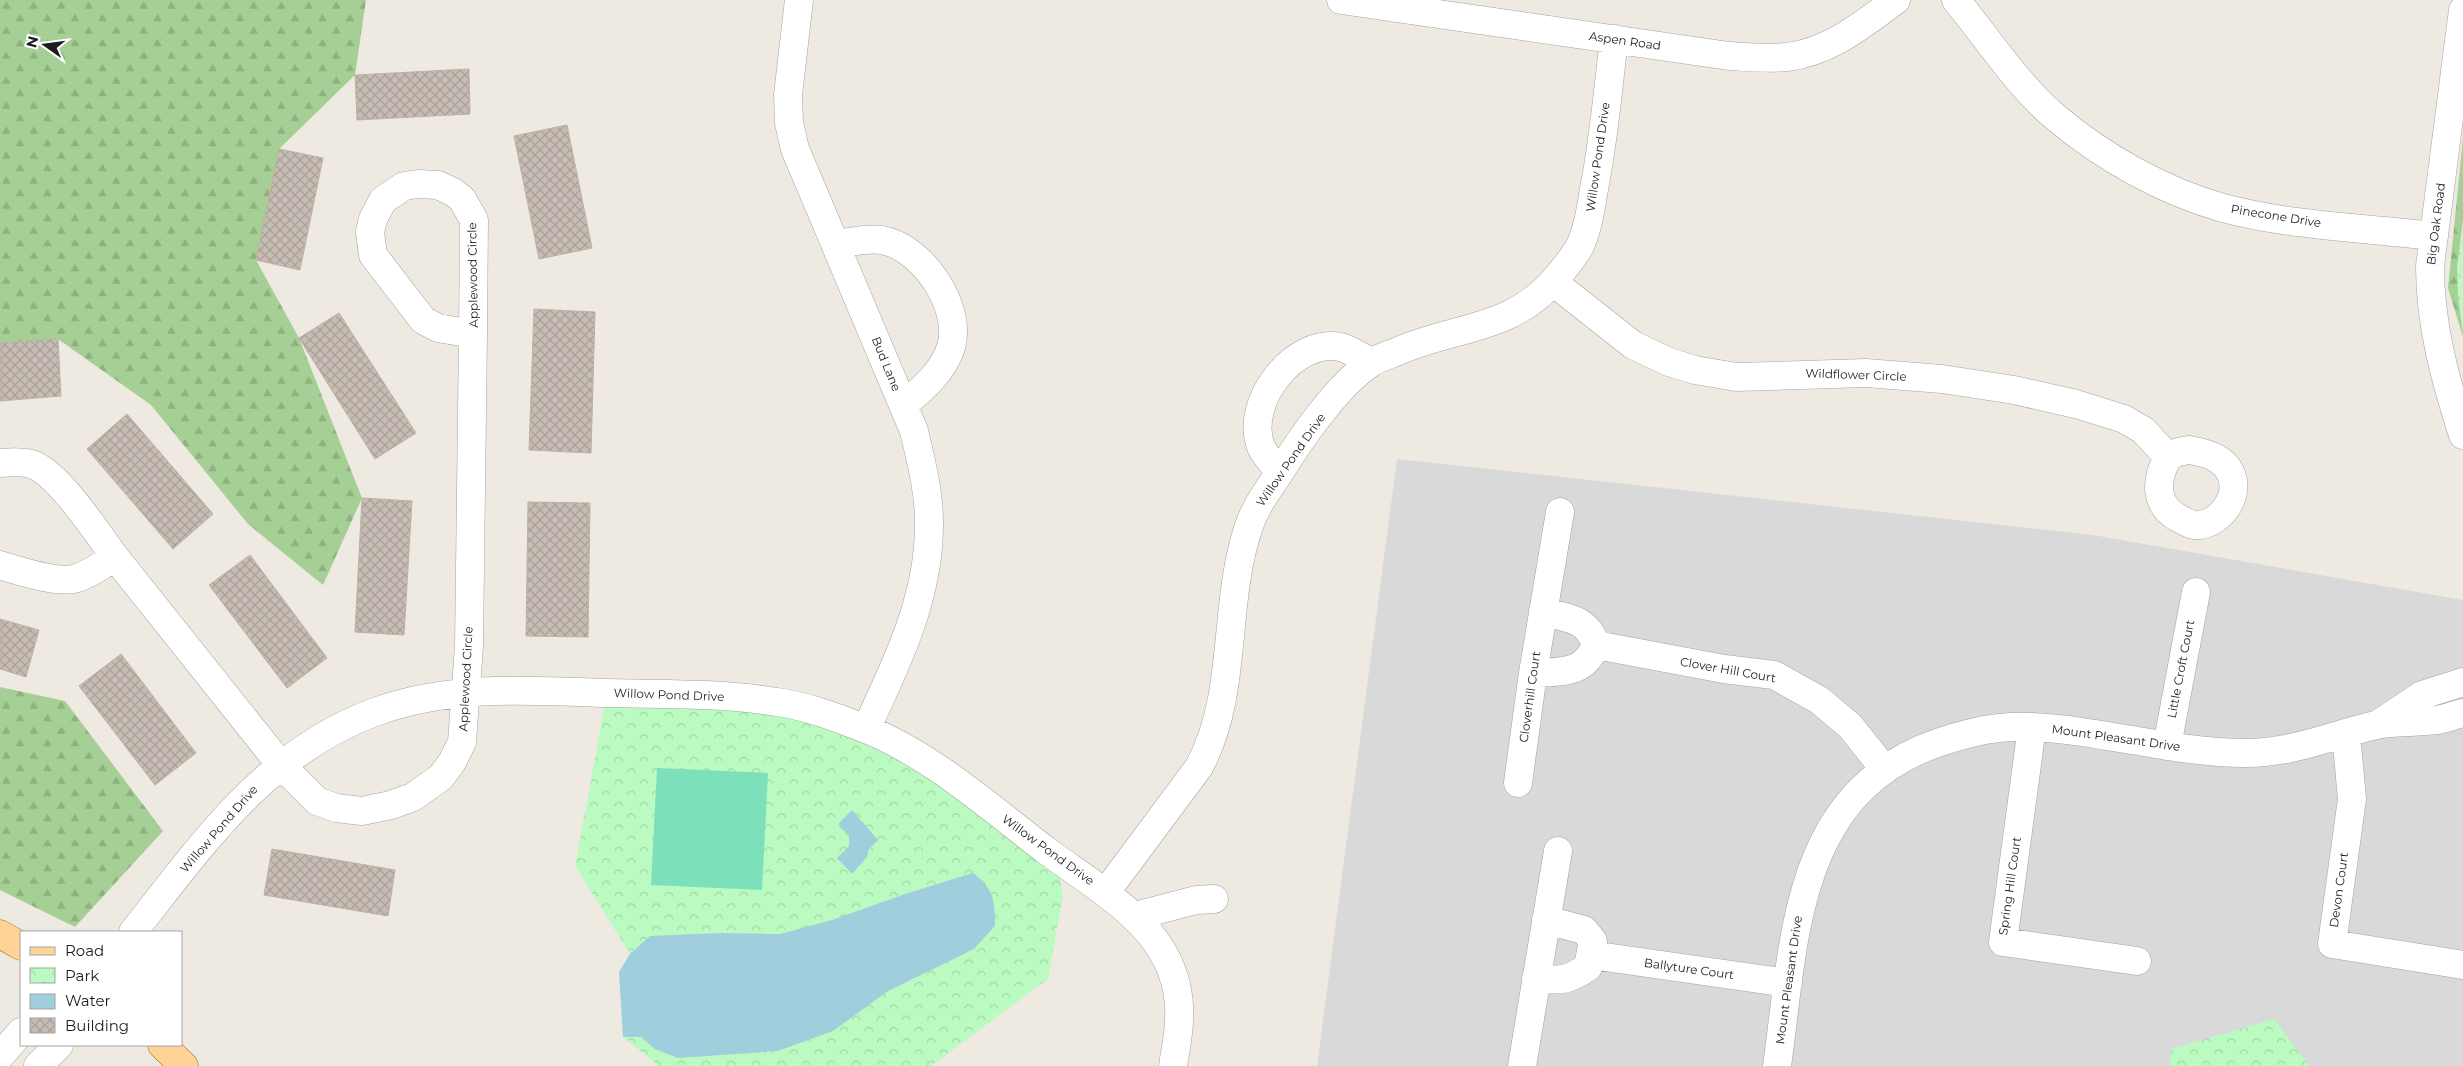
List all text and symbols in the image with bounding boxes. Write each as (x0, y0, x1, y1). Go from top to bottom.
north arrow (20, 20, 70, 70)
street label: Aspen Road (1588, 28, 1662, 53)
text: N (22, 34, 42, 50)
street label: Willow Pond Drive (1582, 101, 1613, 213)
street label: Big Oak Road (2423, 182, 2448, 266)
street label: Pinecone Drive (2230, 201, 2322, 230)
street label: Applewood Circle (464, 222, 481, 328)
street label: Bud Lane (869, 334, 904, 393)
street label: Wildflower Circle (1805, 365, 1907, 384)
street label: Willow Pond Drive (1253, 410, 1328, 509)
street label: Little Croft Court (2164, 618, 2197, 719)
street label: Applewood Circle (455, 626, 476, 732)
street label: Cloverhill Court (1516, 650, 1543, 744)
street label: Clover Hill Court (1679, 654, 1777, 685)
street label: Willow Pond Drive (613, 685, 725, 704)
street label: Mount Pleasant Drive (2051, 721, 2181, 754)
street label: Willow Pond Drive (177, 782, 261, 875)
street label: Willow Pond Drive (999, 811, 1097, 888)
street label: Spring Hill Court (1995, 836, 2024, 936)
street label: Devon Court (2326, 851, 2351, 929)
street label: Mount Pleasant Drive (1772, 915, 1805, 1045)
legend (20, 931, 182, 1046)
text: Road (65, 941, 104, 960)
street label: Ballyture Court (1643, 955, 1735, 982)
text: Park (65, 966, 99, 985)
text: Water (65, 991, 111, 1010)
text: Building (65, 1016, 129, 1035)

